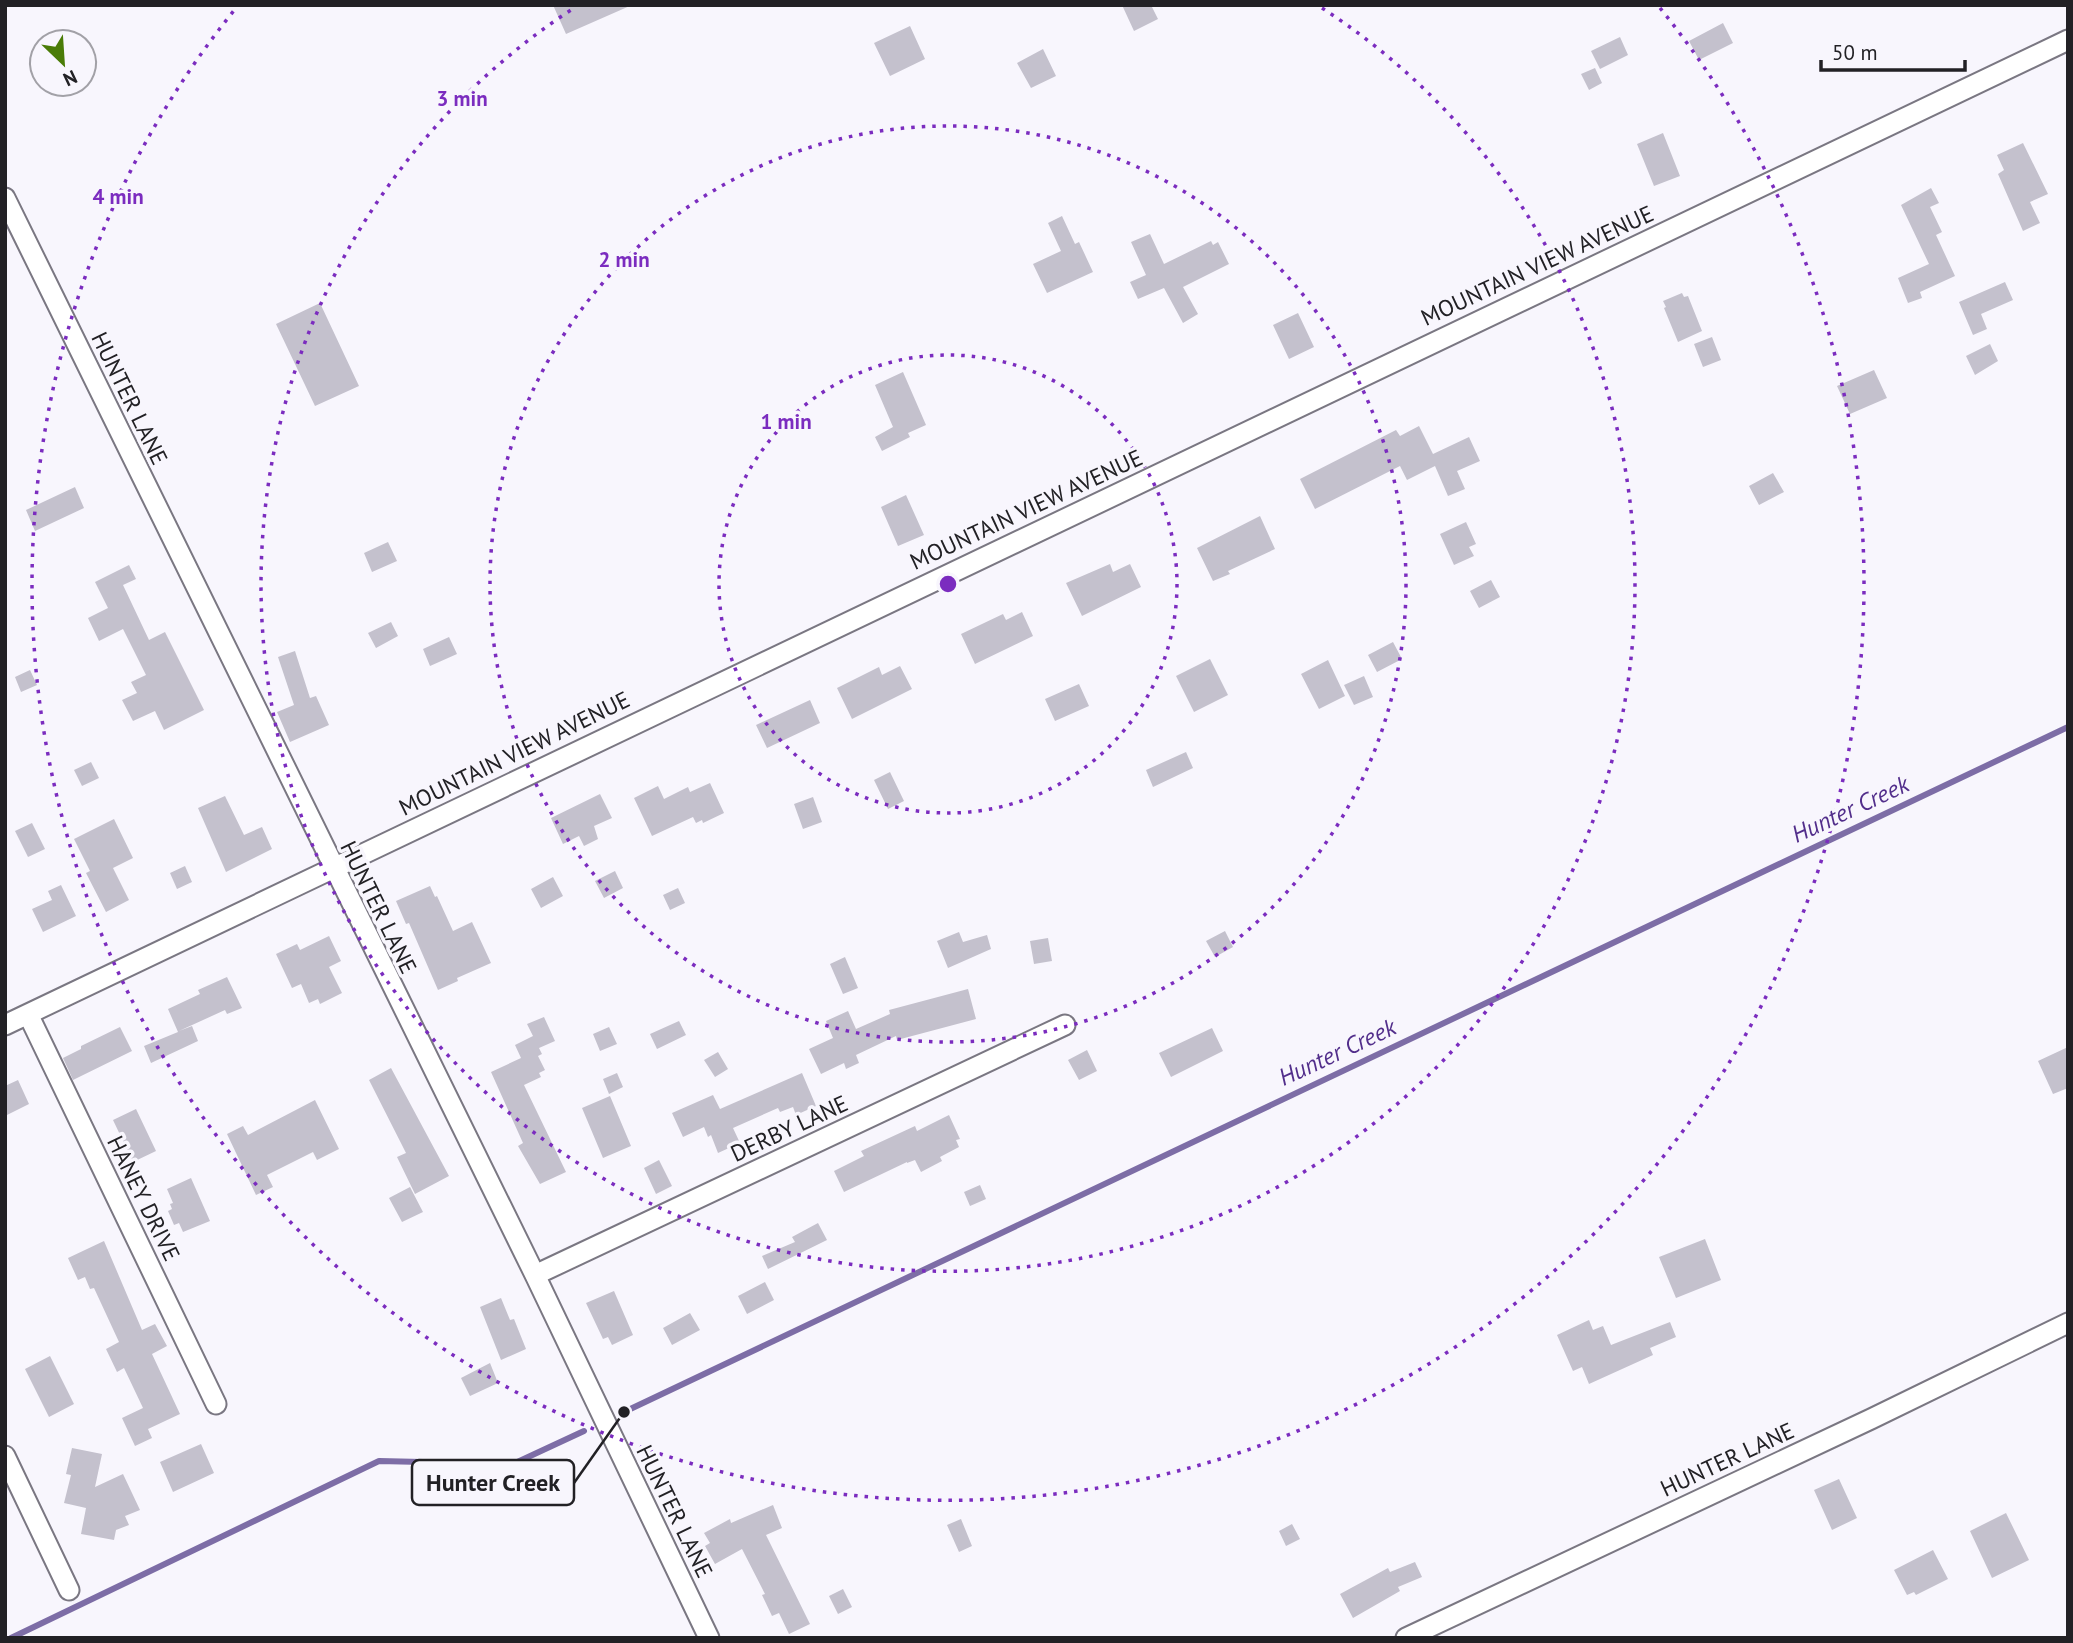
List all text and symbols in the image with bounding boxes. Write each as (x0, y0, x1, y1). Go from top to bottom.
north arrow (28, 28, 98, 98)
scale bar (1821, 28, 1965, 72)
text: 50 m (1832, 39, 1878, 66)
text: N (59, 65, 81, 92)
text: 3 min (436, 85, 488, 112)
text: 4 min (92, 183, 144, 210)
street label: MOUNTAIN VIEW AVENUE (1416, 198, 1658, 332)
text: 2 min (598, 246, 650, 273)
street label: HUNTER LANE (85, 327, 175, 469)
text: 1 min (760, 408, 812, 435)
street label: MOUNTAIN VIEW AVENUE (905, 442, 1147, 576)
centre of rings (936, 572, 960, 596)
street label: MOUNTAIN VIEW AVENUE (394, 684, 634, 822)
water label: Hunter Creek (1786, 768, 1915, 850)
street label: HUNTER LANE (334, 836, 424, 978)
water label: Hunter Creek (1273, 1011, 1402, 1093)
street label: DERBY LANE (726, 1088, 852, 1168)
street label: HANEY DRIVE (101, 1131, 187, 1265)
street label: HUNTER LANE (1656, 1415, 1798, 1503)
street label: HUNTER LANE (630, 1440, 720, 1582)
callout: Hunter Creek (412, 1460, 574, 1505)
text: Hunter Creek (426, 1467, 560, 1498)

